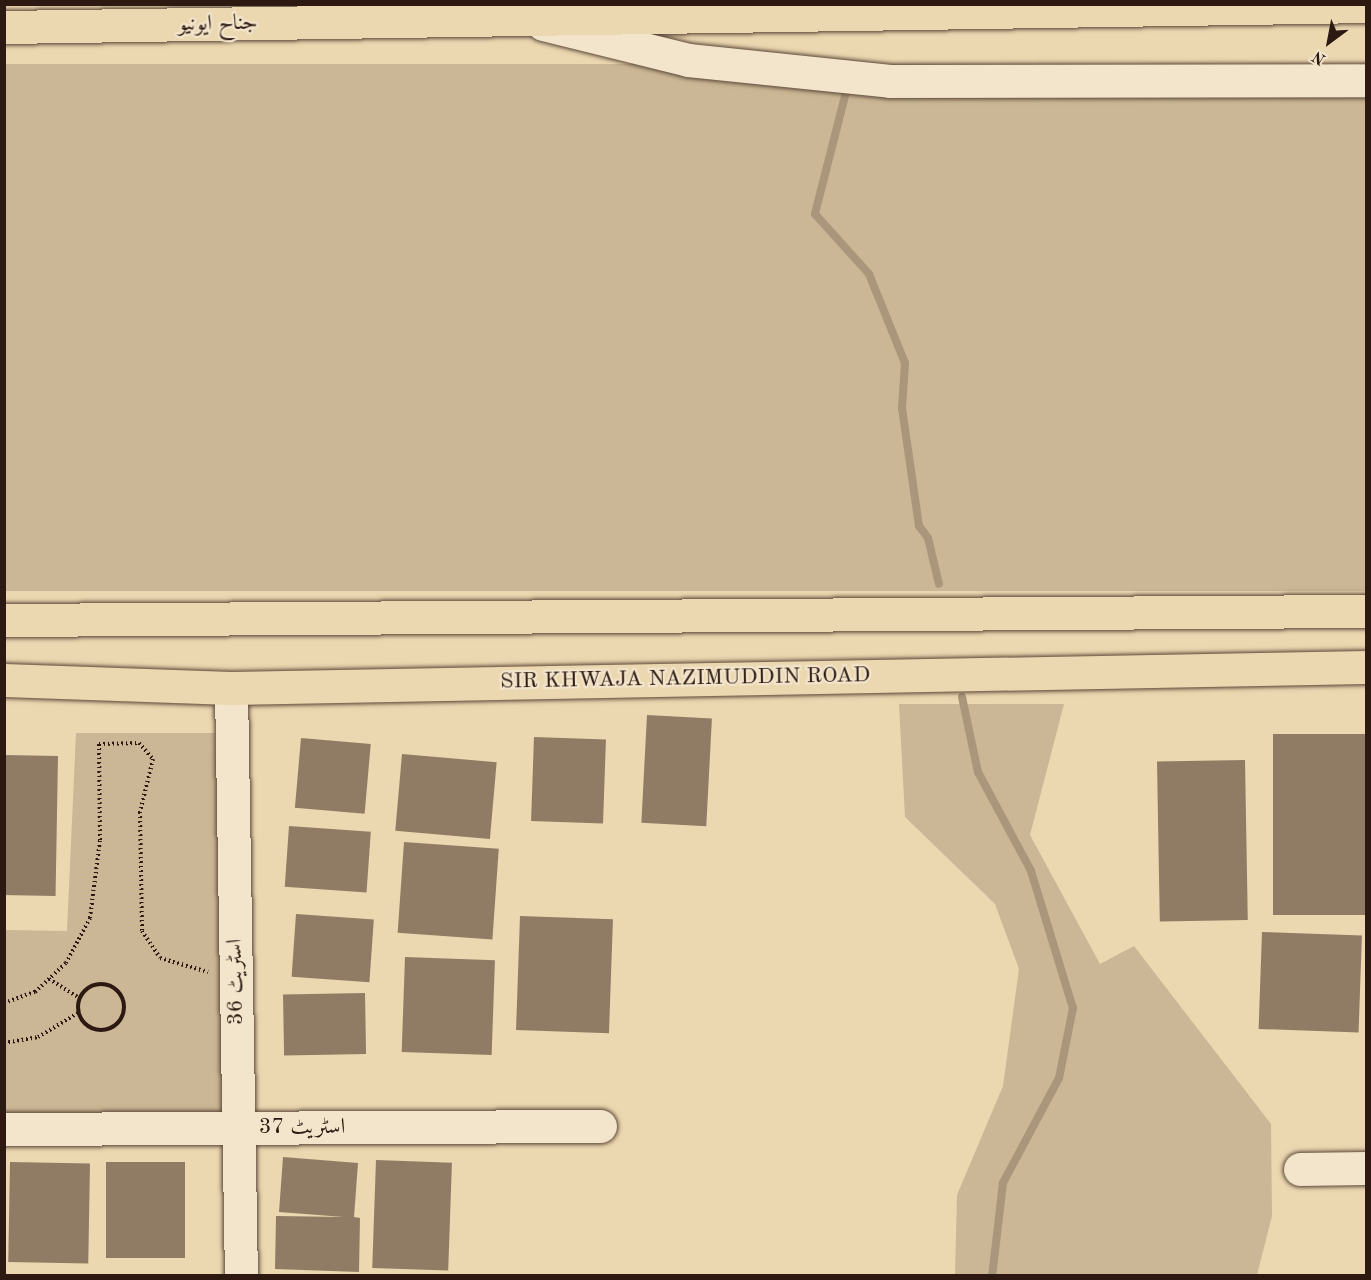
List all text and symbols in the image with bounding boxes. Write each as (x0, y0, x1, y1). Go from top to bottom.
street label: جناح ایونیو (178, 10, 258, 38)
north arrow (1299, 12, 1359, 72)
text: N (1310, 47, 1329, 67)
street label: SIR KHWAJA NAZIMUDDIN ROAD (500, 663, 870, 695)
street label: اسٹریٹ 36 (222, 939, 250, 1025)
street label: اسٹریٹ 37 (259, 1115, 345, 1141)

